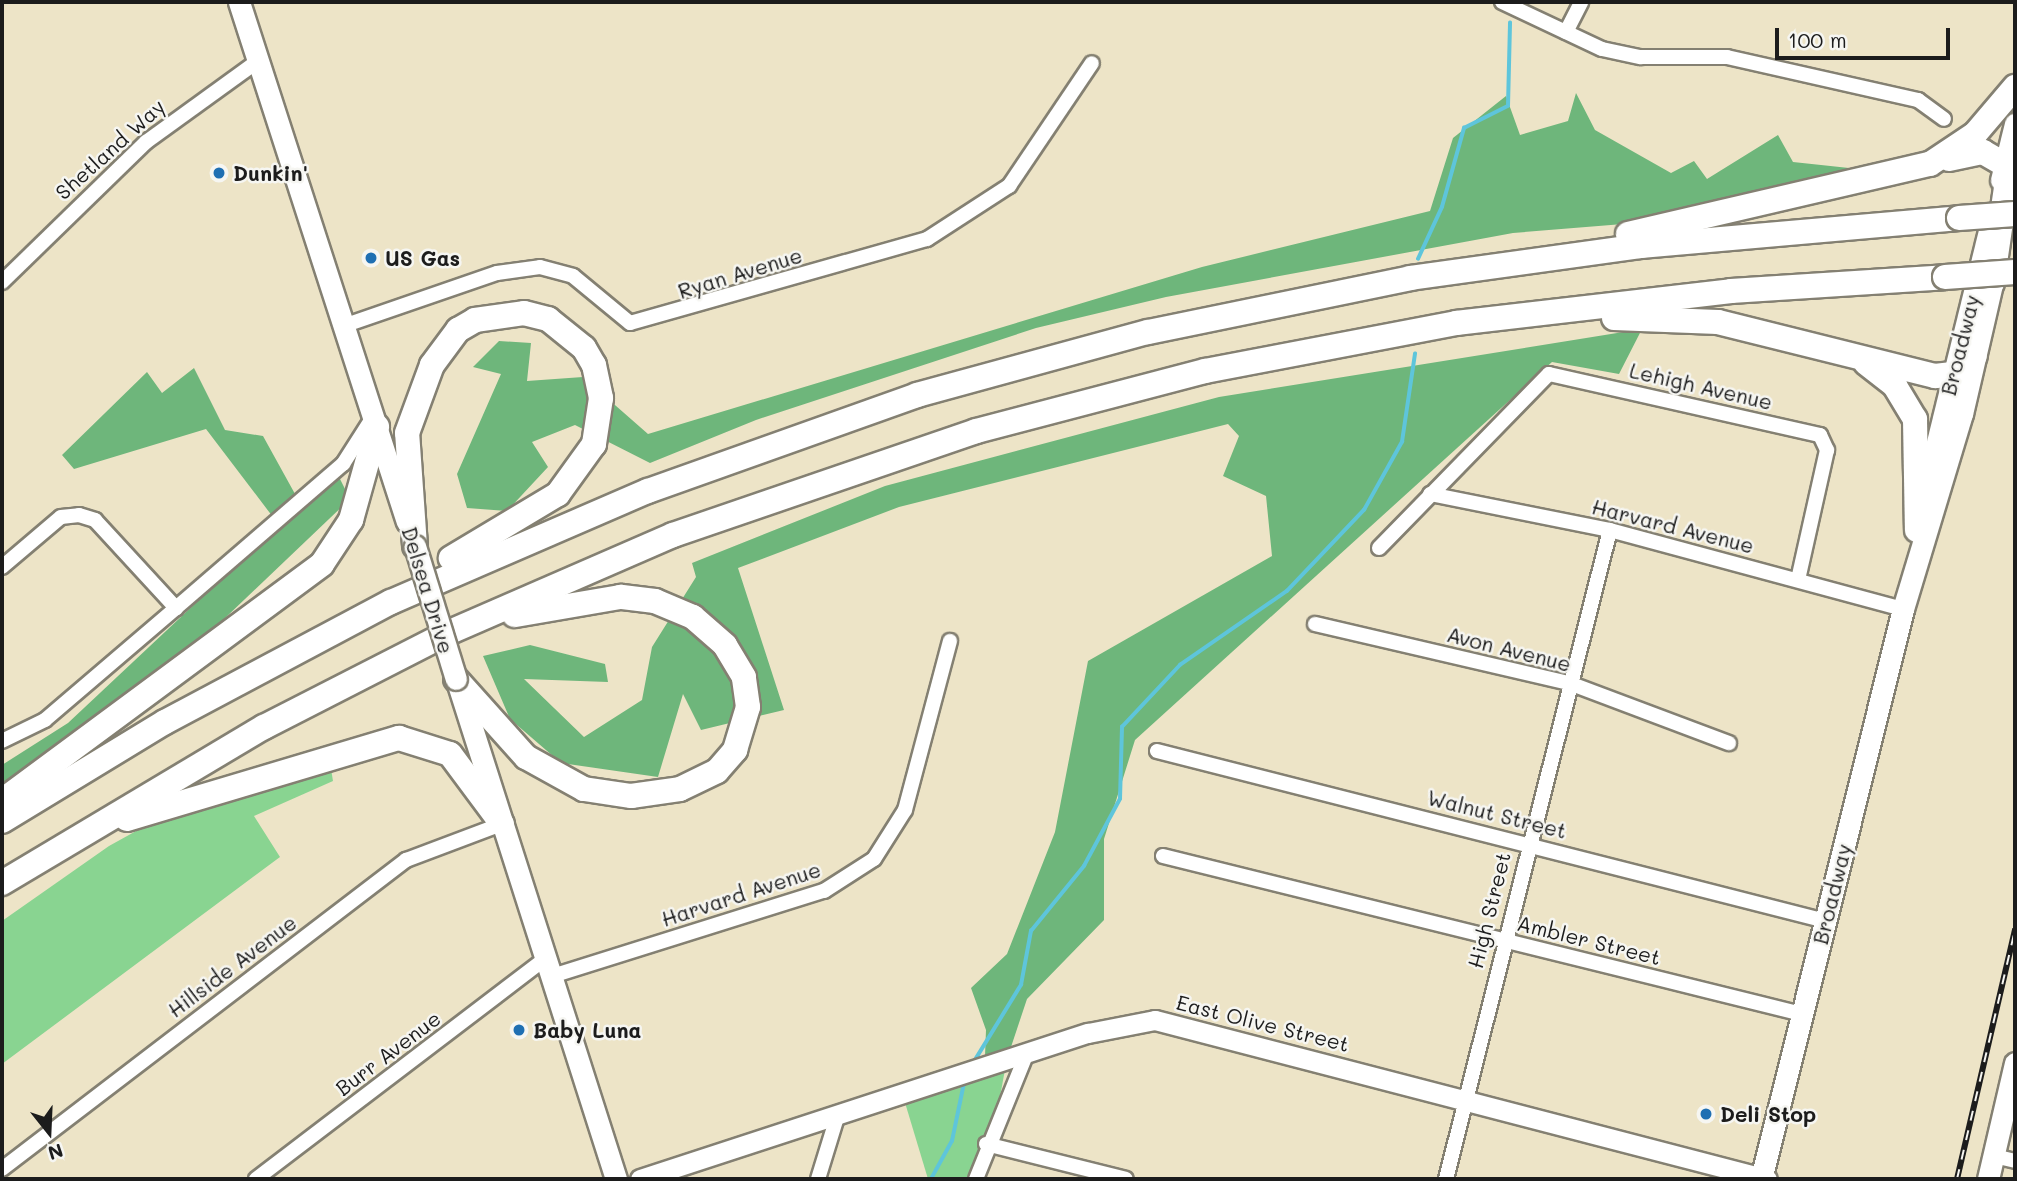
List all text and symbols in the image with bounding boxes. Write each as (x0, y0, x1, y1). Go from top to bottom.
scale bar (1779, 14, 1954, 58)
text: 100 m (1788, 26, 1847, 53)
street label: Shetland Way (50, 93, 170, 205)
place label: Dunkin' (233, 160, 308, 186)
marker: Dunkin' (211, 165, 227, 181)
street label: Ryan Avenue (675, 242, 805, 304)
place label: US Gas (385, 245, 460, 271)
marker: US Gas (363, 250, 379, 266)
street label: Broadway (1935, 292, 1985, 398)
street label: Lehigh Avenue (1627, 357, 1775, 415)
street label: Harvard Avenue (1589, 494, 1757, 558)
street label: Delsea Drive (397, 524, 459, 656)
street label: Avon Avenue (1444, 621, 1574, 677)
street label: Walnut Street (1425, 785, 1569, 843)
street label: Broadway (1807, 841, 1857, 947)
street label: High Street (1462, 849, 1516, 971)
street label: Harvard Avenue (658, 856, 824, 932)
street label: Hillside Avenue (163, 910, 301, 1022)
street label: Ambler Street (1515, 910, 1663, 970)
street label: East Olive Street (1174, 989, 1352, 1057)
street label: Burr Avenue (331, 1005, 445, 1101)
place label: Baby Luna (533, 1017, 642, 1043)
marker: Baby Luna (511, 1022, 527, 1038)
north arrow (14, 1097, 84, 1167)
place label: Deli Stop (1720, 1101, 1816, 1127)
marker: Deli Stop (1698, 1106, 1714, 1122)
text: N (45, 1138, 66, 1167)

